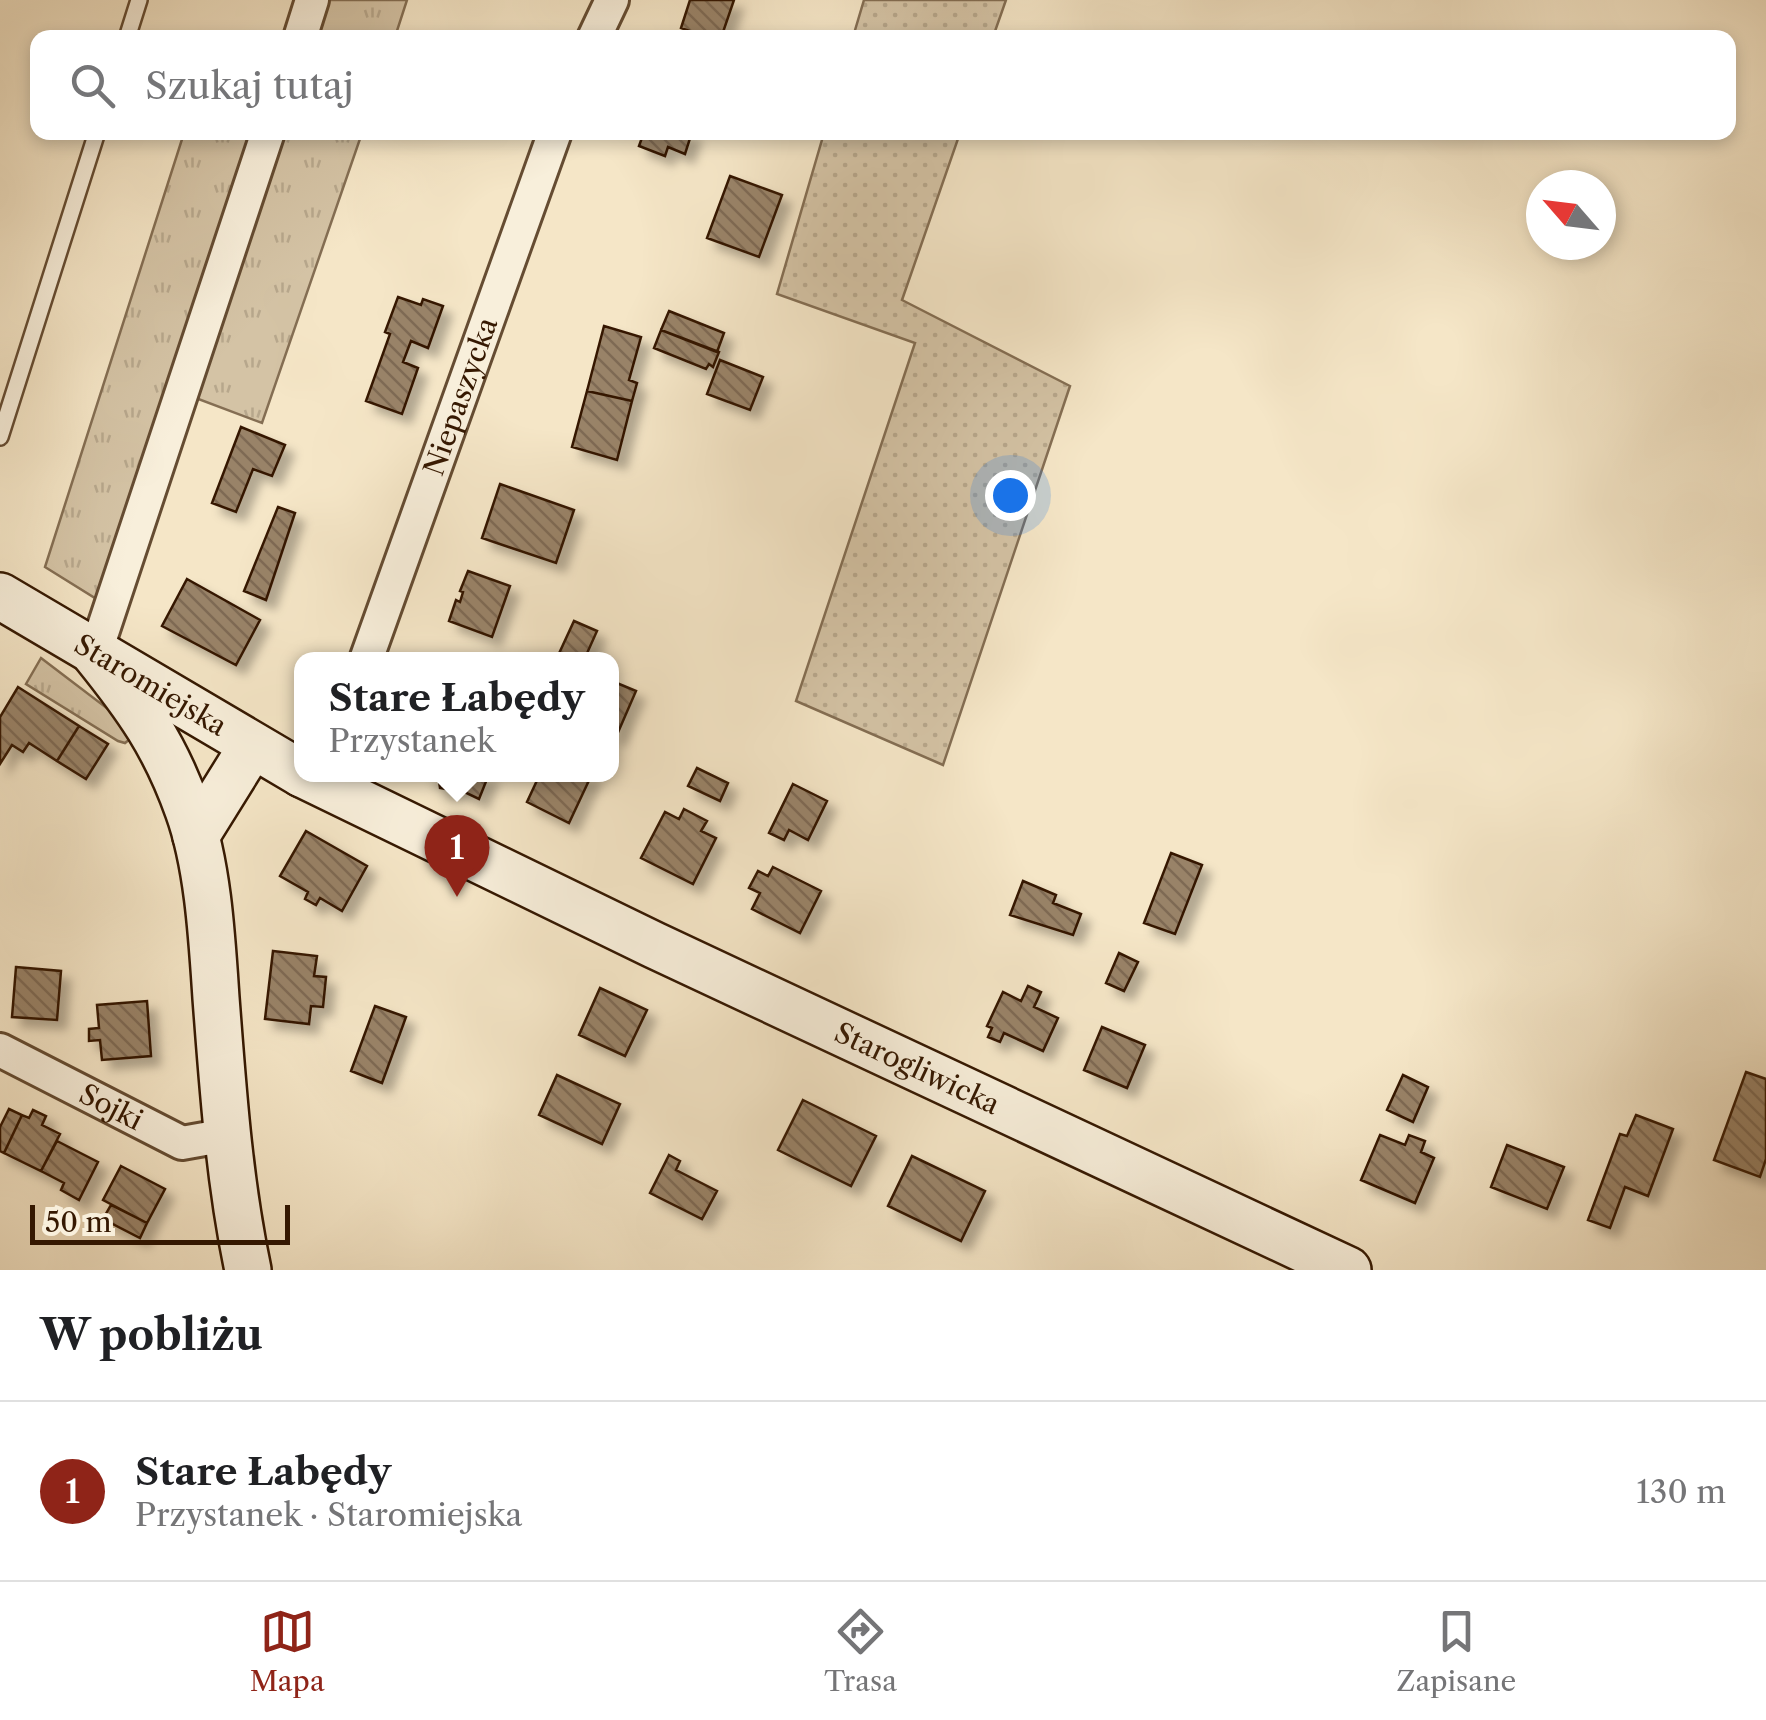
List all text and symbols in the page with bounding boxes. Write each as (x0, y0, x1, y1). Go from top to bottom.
search box (30, 30, 1736, 140)
icon: search (65, 58, 120, 113)
text: Szukaj tutaj (145, 62, 354, 109)
north arrow (1526, 170, 1616, 260)
street label: Niepaszycka (416, 312, 504, 480)
your location (985, 470, 1036, 521)
street label: Staromiejska (68, 627, 233, 743)
popup (294, 652, 619, 782)
text: Stare Łabędy (328, 674, 585, 721)
text: Przystanek (328, 721, 495, 760)
pin: 1 (424, 814, 490, 897)
street label: Starogliwicka (829, 1015, 1005, 1122)
street label: Sojki (74, 1077, 149, 1137)
scale bar (30, 1200, 290, 1244)
text: 50 m (45, 1205, 112, 1239)
text: W pobliżu (40, 1309, 263, 1361)
text: Stare Łabędy (135, 1448, 391, 1495)
text: 1 (65, 1472, 80, 1511)
text: 130 m (1636, 1472, 1726, 1511)
text: Przystanek · Staromiejska (135, 1495, 522, 1534)
tab: Mapa (250, 1604, 325, 1698)
tab: Trasa (824, 1604, 897, 1698)
tab: Zapisane (1397, 1604, 1516, 1698)

